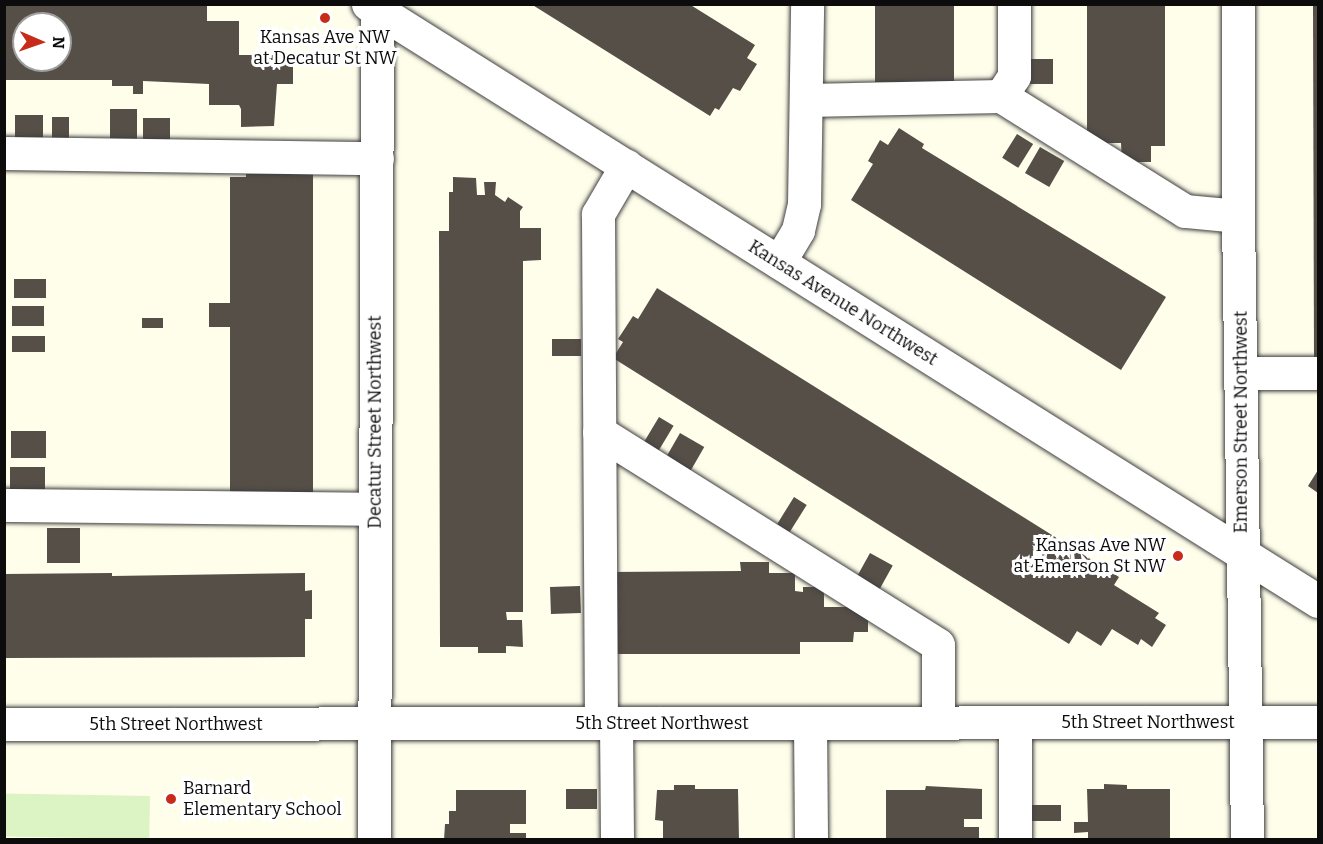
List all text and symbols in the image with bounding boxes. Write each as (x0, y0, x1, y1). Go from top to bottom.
marker: Kansas Ave NW at Decatur St NW (318, 11, 332, 25)
north arrow (12, 12, 72, 72)
place label: Kansas Ave NW at Decatur St NW (253, 27, 397, 70)
text: N (49, 36, 68, 49)
street label: Kansas Avenue Northwest (744, 236, 942, 370)
street label: Emerson Street Northwest (1230, 311, 1252, 533)
street label: Decatur Street Northwest (364, 315, 386, 529)
place label: Kansas Ave NW at Emerson St NW (1013, 535, 1166, 578)
marker: Kansas Ave NW at Emerson St NW (1171, 549, 1185, 563)
street label: 5th Street Northwest (1061, 711, 1235, 733)
street label: 5th Street Northwest (575, 712, 749, 734)
street label: 5th Street Northwest (89, 713, 263, 735)
place label: Barnard Elementary School (183, 778, 342, 820)
marker: Barnard Elementary School (164, 792, 178, 806)

